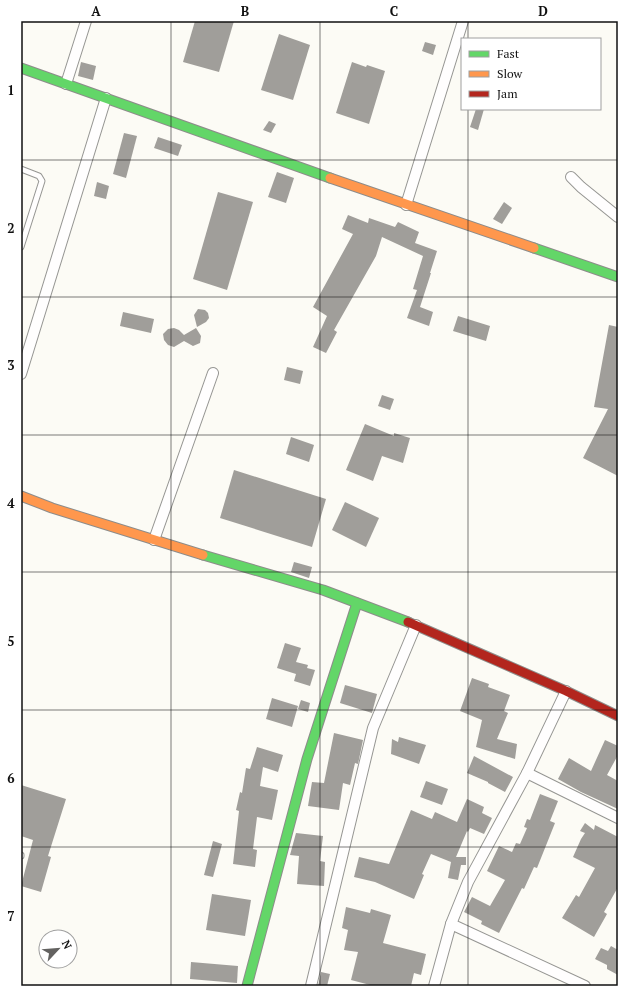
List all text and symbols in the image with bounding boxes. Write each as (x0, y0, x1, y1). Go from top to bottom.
text: A (91, 2, 101, 20)
text: B (241, 2, 249, 20)
text: C (390, 2, 398, 20)
text: D (538, 2, 548, 20)
legend (461, 38, 601, 110)
text: Fast (497, 46, 520, 61)
text: Slow (497, 66, 523, 81)
text: 1 (7, 81, 15, 99)
text: Jam (497, 86, 518, 101)
text: 2 (7, 219, 15, 237)
text: 3 (7, 356, 15, 374)
text: 4 (7, 494, 15, 512)
text: 5 (7, 632, 15, 650)
text: 6 (7, 769, 15, 787)
text: 7 (7, 907, 15, 925)
north arrow (38, 929, 78, 969)
text: N (59, 938, 75, 952)

